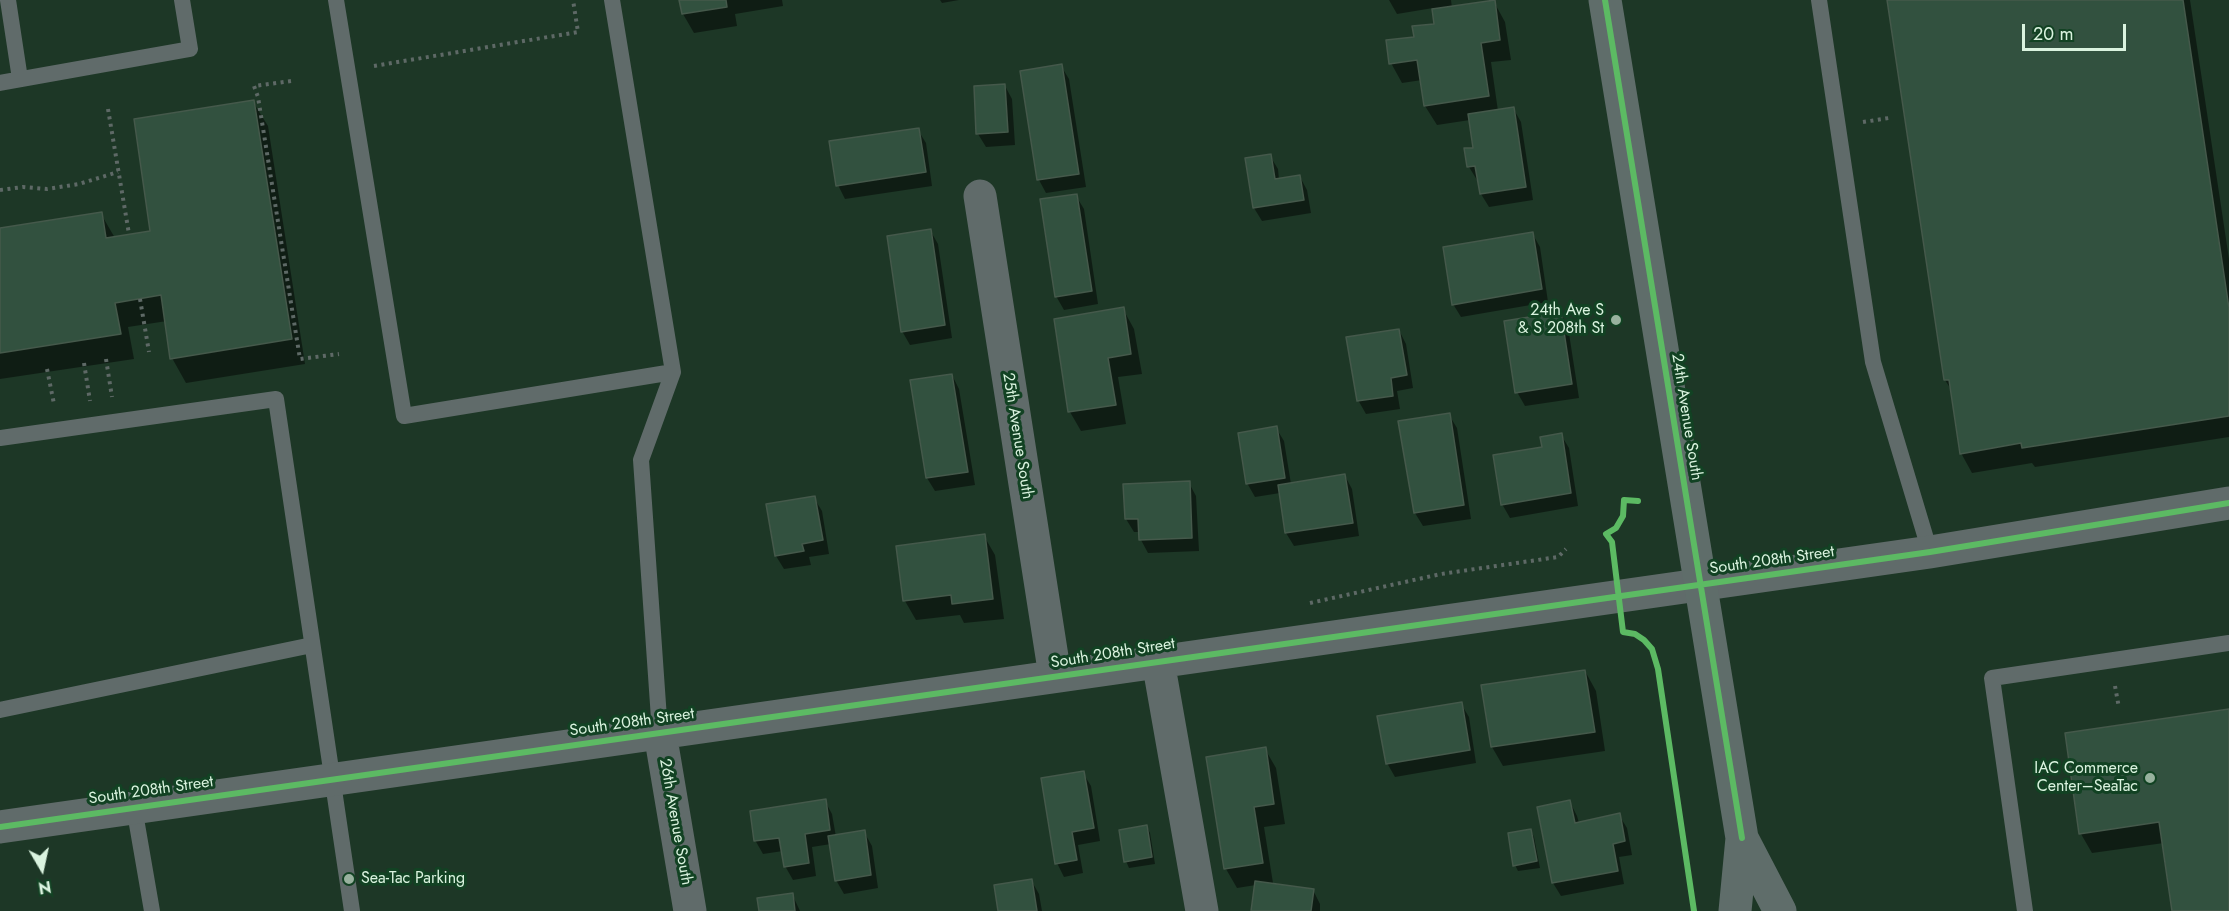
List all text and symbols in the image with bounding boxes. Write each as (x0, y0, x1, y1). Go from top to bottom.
scale bar (2025, 12, 2128, 50)
text: 20 m (2033, 21, 2073, 47)
place label: 24th Ave S & S 208th St (1518, 301, 1604, 339)
marker: 24th Ave S & S 208th St (1609, 313, 1623, 327)
street label: 24th Avenue South (1666, 352, 1706, 482)
street label: 25th Avenue South (998, 371, 1036, 501)
street label: South 208th Street (1708, 543, 1836, 579)
street label: South 208th Street (1049, 635, 1177, 673)
street label: South 208th Street (568, 705, 696, 741)
street label: 26th Avenue South (654, 757, 696, 887)
place label: IAC Commerce Center–SeaTac (2034, 759, 2138, 797)
marker: IAC Commerce Center–SeaTac (2143, 771, 2157, 785)
street label: South 208th Street (87, 773, 215, 809)
north arrow (12, 839, 72, 899)
place label: Sea-Tac Parking (361, 869, 465, 889)
marker: Sea-Tac Parking (342, 872, 356, 886)
text: N (37, 875, 53, 900)

